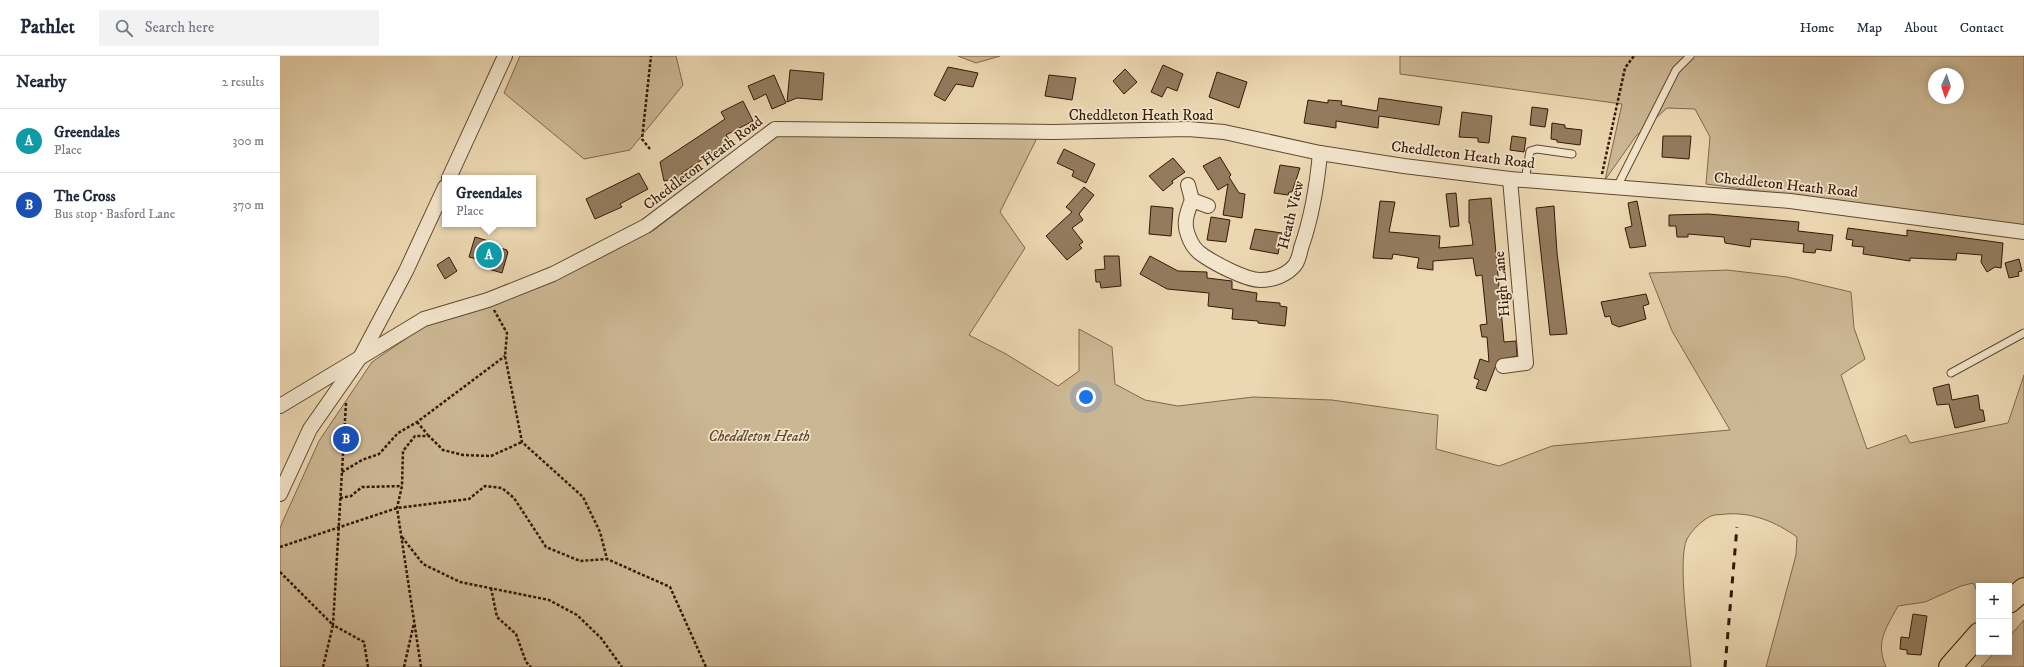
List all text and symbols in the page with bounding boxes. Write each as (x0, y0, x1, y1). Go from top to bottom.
search box (99, 10, 379, 46)
text: Pathlet (20, 16, 75, 39)
icon: search (113, 17, 135, 39)
text: Search here (145, 18, 214, 37)
text: Home (1800, 19, 1834, 37)
text: Map (1856, 19, 1882, 37)
text: About (1904, 19, 1938, 37)
text: Contact (1960, 19, 2004, 37)
north arrow (1928, 68, 1964, 104)
text: Nearby (16, 71, 66, 93)
text: 2 results (222, 74, 264, 90)
street label: Cheddleton Heath Road (1069, 106, 1214, 125)
street label: Cheddleton Heath Road (640, 112, 767, 214)
text: Greendales (54, 123, 120, 142)
text: A (25, 133, 33, 149)
text: 300 m (233, 133, 264, 149)
street label: Cheddleton Heath Road (1390, 137, 1536, 173)
text: Place (54, 142, 82, 158)
street label: Cheddleton Heath Road (1713, 168, 1859, 202)
popup (442, 175, 536, 227)
street label: Heath View (1273, 178, 1309, 251)
text: Greendales (456, 184, 522, 203)
text: The Cross (54, 187, 115, 206)
text: B (25, 197, 33, 213)
text: 370 m (233, 197, 264, 213)
text: Place (456, 203, 484, 219)
text: Bus stop · Basford Lane (54, 206, 175, 222)
pin: A (476, 240, 502, 270)
street label: High Lane (1490, 250, 1514, 318)
your location (1076, 387, 1096, 407)
pin: B (333, 424, 359, 454)
park label: Cheddleton Heath (708, 427, 810, 446)
map controls (1976, 583, 2012, 655)
button: + (1976, 583, 2012, 619)
button: − (1976, 619, 2012, 655)

